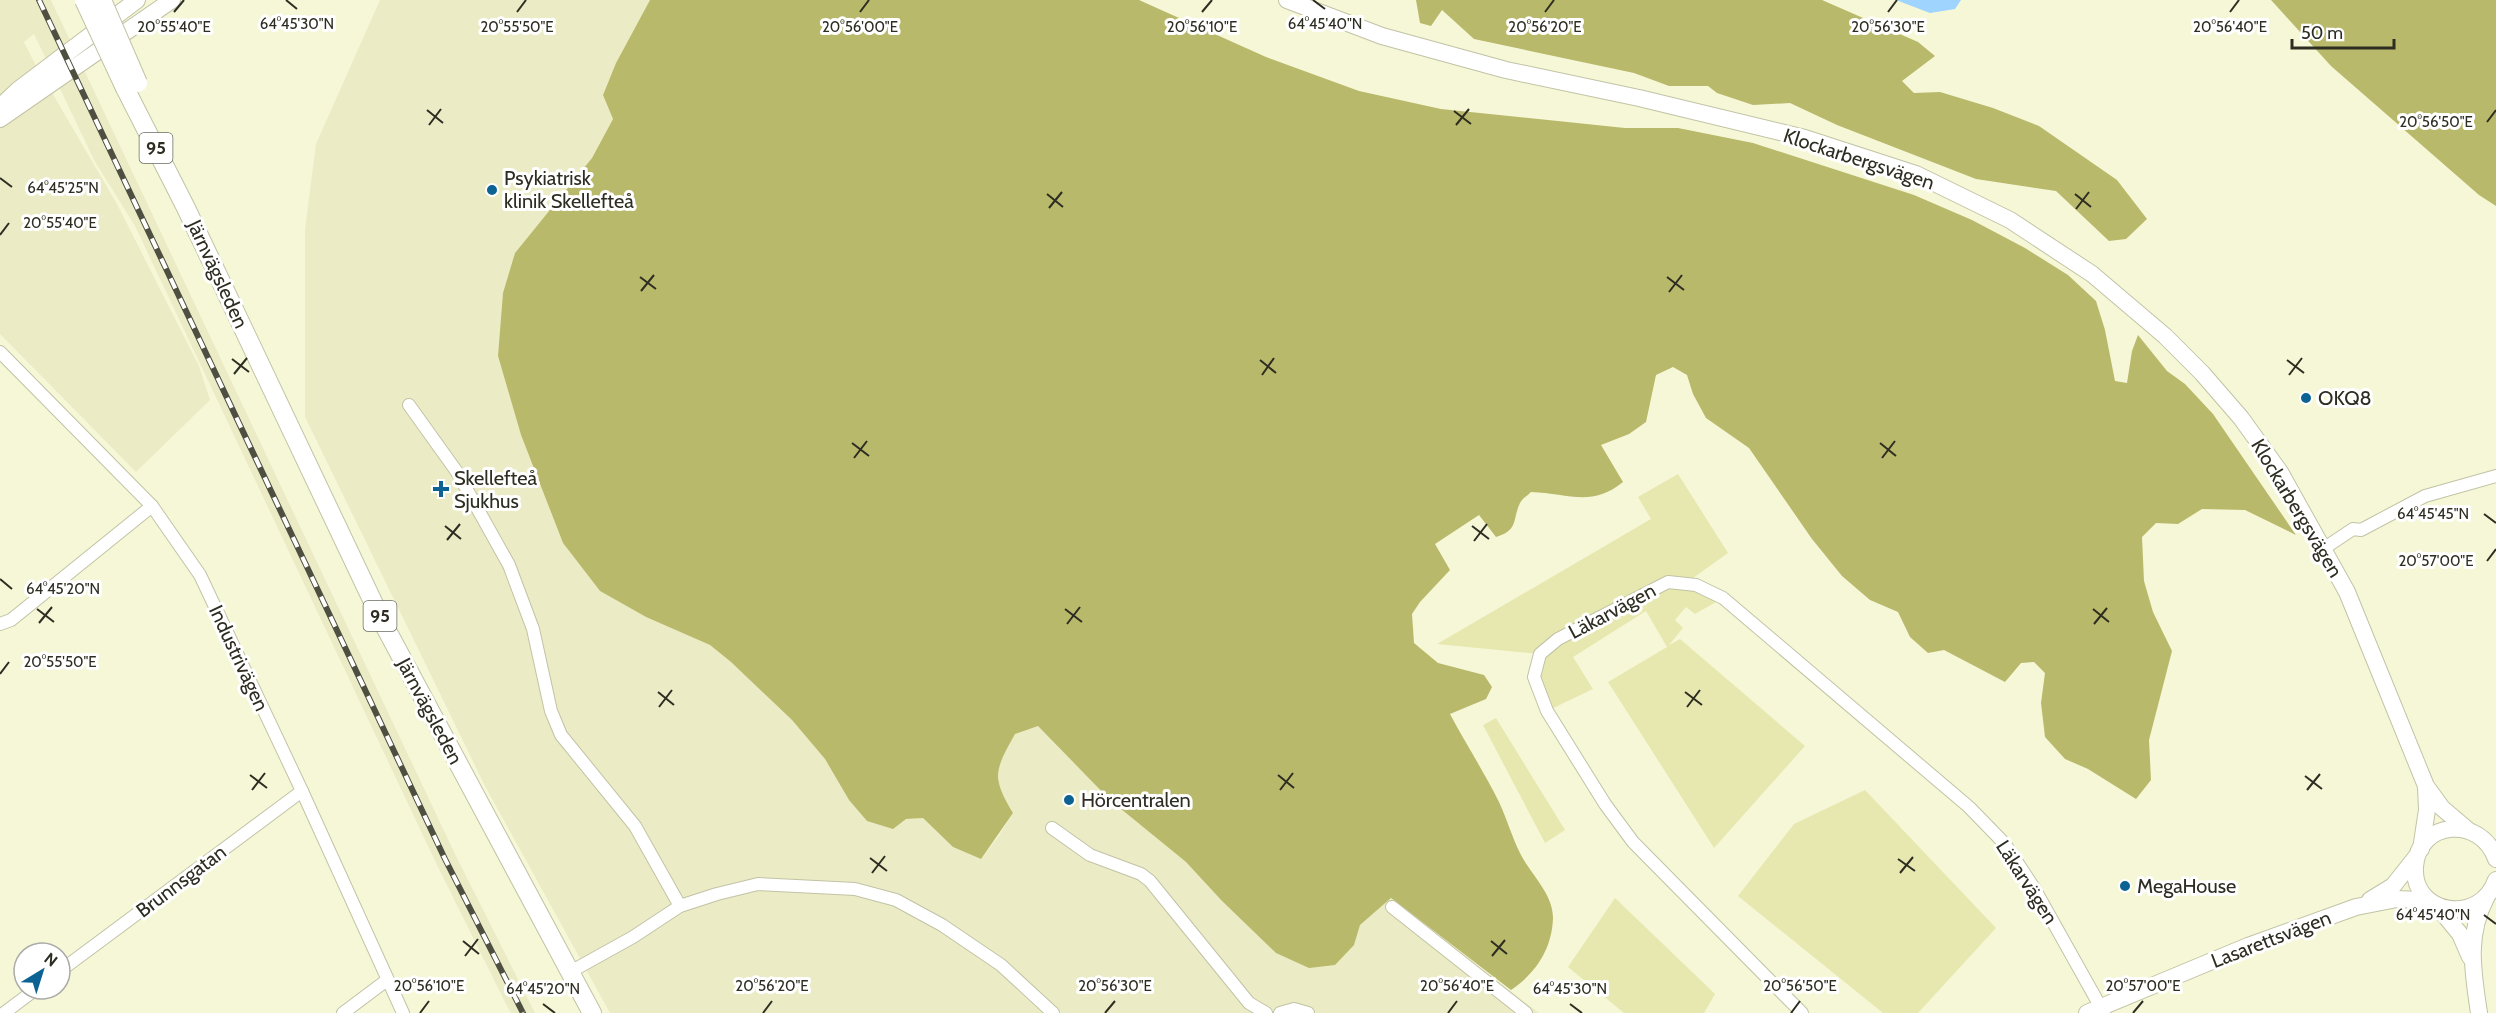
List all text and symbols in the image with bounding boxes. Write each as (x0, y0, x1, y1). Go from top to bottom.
scale bar (2292, 12, 2394, 50)
text: 64°45'30"N (260, 15, 334, 33)
text: 64°45'40"N (1288, 15, 1362, 33)
text: 20°55'40"E (137, 18, 211, 36)
text: 20°55'50"E (480, 18, 554, 36)
text: 20°56'00"E (822, 18, 898, 36)
text: 20°56'10"E (1167, 18, 1237, 36)
text: 20°56'20"E (1508, 18, 1582, 36)
text: 20°56'30"E (1851, 18, 1925, 36)
text: 20°56'40"E (2193, 18, 2267, 36)
text: 50 m (2301, 22, 2343, 44)
text: 20°56'50"E (2399, 113, 2473, 131)
street label: Klockarbergsvägen (1781, 123, 1937, 195)
road number: 95 (140, 133, 172, 163)
place label: Psykiatrisk klinik Skellefteå (504, 166, 634, 213)
text: 64°45'25"N (27, 179, 99, 197)
marker: Psykiatrisk klinik Skellefteå (485, 183, 499, 197)
text: 20°55'40"E (23, 214, 97, 232)
street label: Järnvägsleden (182, 215, 254, 332)
place label: OKQ8 (2318, 386, 2372, 410)
marker: OKQ8 (2299, 391, 2313, 405)
street label: Klockarbergsvägen (2246, 434, 2348, 582)
place label: Skellefteå Sjukhus (454, 466, 537, 513)
marker: Skellefteå Sjukhus (432, 480, 450, 498)
text: 64°45'45"N (2397, 505, 2469, 523)
text: 20°57'00"E (2398, 552, 2474, 570)
street label: Läkarvägen (1564, 578, 1660, 644)
text: 64°45'20"N (26, 580, 100, 598)
street label: Industrivägen (204, 601, 274, 715)
road number: 95 (364, 601, 397, 631)
text: 20°55'50"E (23, 653, 97, 671)
street label: Järnvägsleden (392, 653, 468, 768)
place label: Hörcentralen (1081, 788, 1191, 812)
marker: Hörcentralen (1062, 793, 1076, 807)
street label: Läkarvägen (1991, 836, 2063, 928)
street label: Brunnsgatan (131, 839, 231, 923)
place label: MegaHouse (2137, 874, 2236, 898)
marker: MegaHouse (2118, 879, 2132, 893)
street label: Lasarettsvägen (2208, 905, 2334, 973)
text: 64°45'40"N (2396, 906, 2470, 924)
north arrow (12, 941, 72, 1001)
text: N (41, 949, 61, 971)
text: 20°56'10"E (394, 977, 464, 995)
text: 20°56'20"E (735, 977, 809, 995)
text: 20°56'30"E (1078, 977, 1152, 995)
text: 20°56'40"E (1420, 977, 1494, 995)
text: 20°56'50"E (1763, 977, 1837, 995)
text: 20°57'00"E (2105, 977, 2181, 995)
text: 64°45'20"N (506, 980, 580, 998)
text: 64°45'30"N (1533, 980, 1607, 998)

